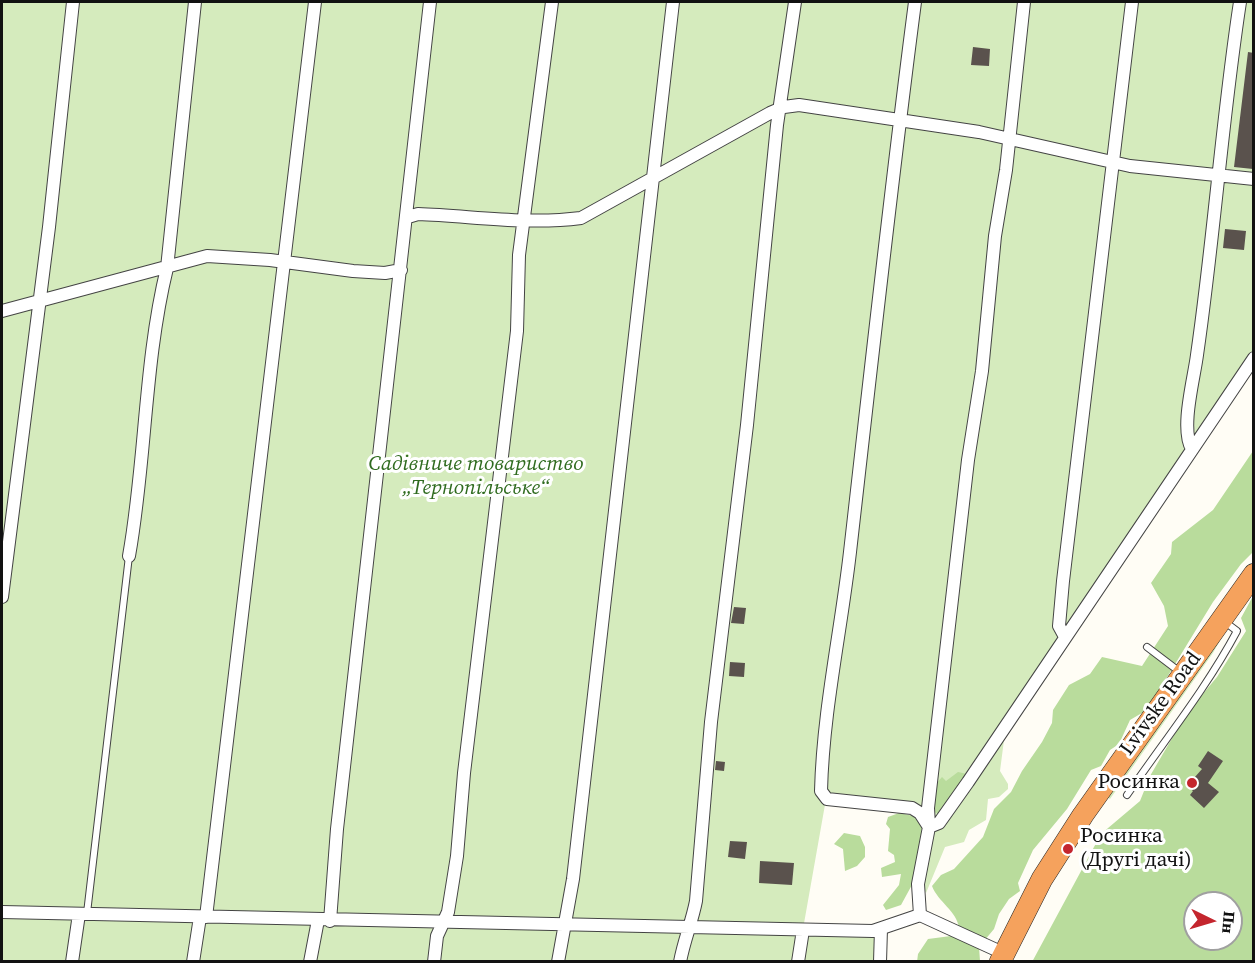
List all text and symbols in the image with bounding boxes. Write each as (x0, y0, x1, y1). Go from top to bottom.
park label: Садівниче товариство „Тернопільське“ (369, 452, 583, 502)
street label: Lvivske Road (1115, 647, 1207, 761)
place label: Росинка (1097, 770, 1180, 796)
marker: Росинка (1185, 776, 1199, 790)
place label: Росинка (Другі дачі) (1080, 824, 1192, 874)
marker: Росинка (Другі дачі) (1061, 842, 1075, 856)
north arrow (1183, 891, 1243, 951)
text: Пн (1217, 910, 1241, 934)

